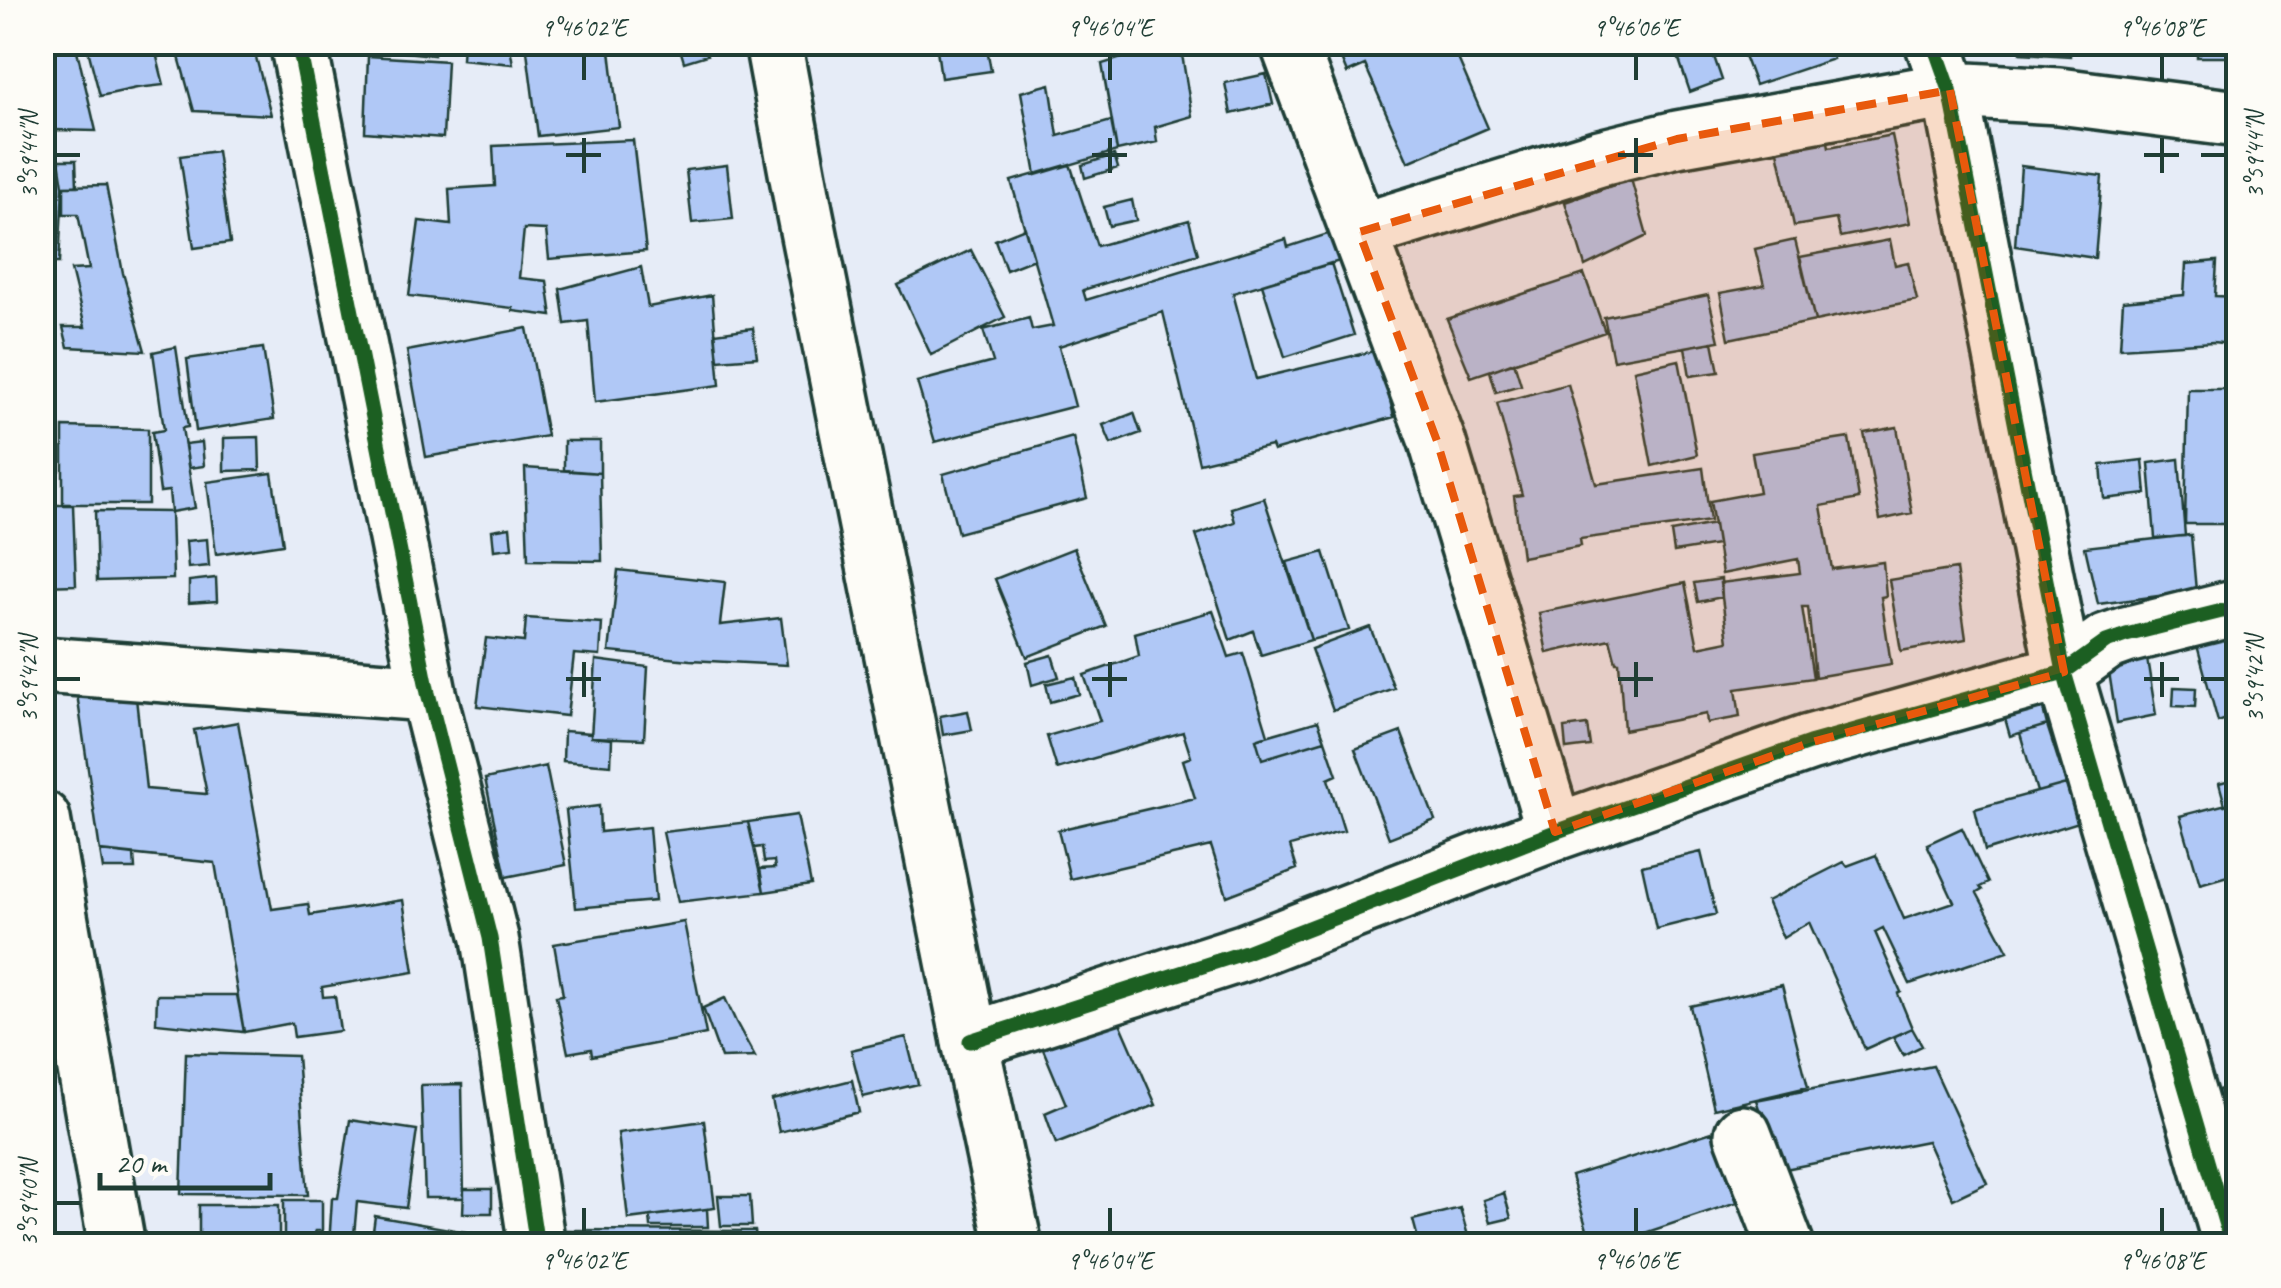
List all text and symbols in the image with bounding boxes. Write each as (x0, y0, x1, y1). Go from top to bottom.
text: 9°46'02"E (541, 12, 629, 44)
text: 9°46'04"E (1067, 12, 1155, 44)
text: 9°46'06"E (1593, 12, 1681, 44)
text: 9°46'08"E (2119, 12, 2207, 44)
text: 3°59'44"N (13, 107, 45, 199)
text: 3°59'44"N (2239, 107, 2271, 199)
text: 3°59'42"N (13, 631, 45, 723)
text: 3°59'42"N (2239, 631, 2271, 723)
scale bar (100, 1128, 270, 1190)
text: 20 m (115, 1144, 168, 1182)
text: 3°59'40"N (13, 1155, 45, 1247)
text: 9°46'02"E (541, 1245, 629, 1277)
text: 9°46'04"E (1067, 1245, 1155, 1277)
text: 9°46'06"E (1593, 1245, 1681, 1277)
text: 9°46'08"E (2119, 1245, 2207, 1277)

